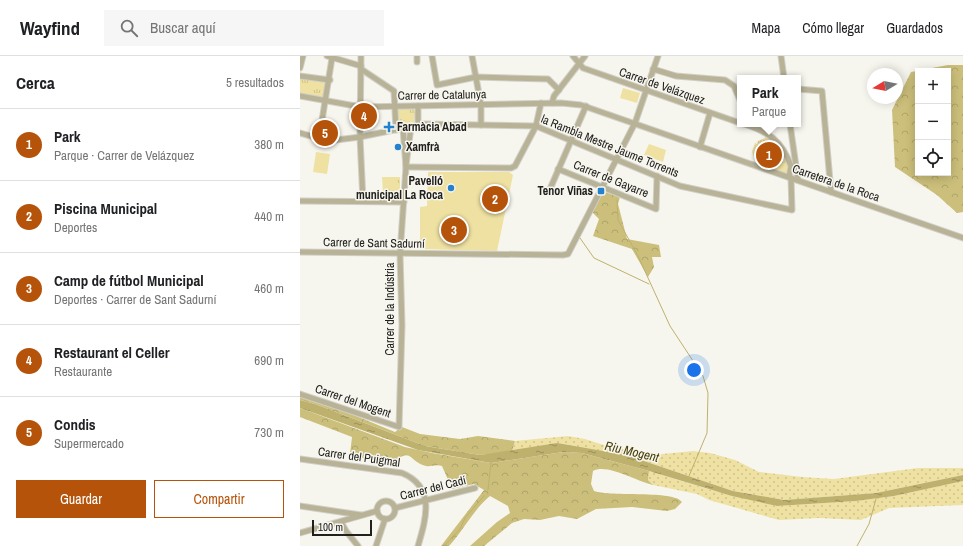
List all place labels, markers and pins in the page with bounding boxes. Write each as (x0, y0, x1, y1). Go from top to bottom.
pin: 4 (351, 101, 377, 131)
pin: 5 (312, 118, 338, 148)
place label: Farmàcia Abad (397, 119, 467, 135)
marker: Farmàcia Abad (384, 122, 394, 132)
place label: Xamfrà (406, 139, 440, 155)
pin: 1 (756, 140, 782, 170)
marker: Xamfrà (393, 142, 403, 152)
place label: Pavelló municipal La Roca (356, 173, 444, 203)
marker: Pavelló municipal La Roca (446, 183, 456, 193)
place label: Tenor Viñas (538, 183, 594, 199)
pin: 2 (482, 184, 508, 214)
marker: Tenor Viñas (596, 186, 606, 196)
pin: 3 (441, 215, 467, 245)

